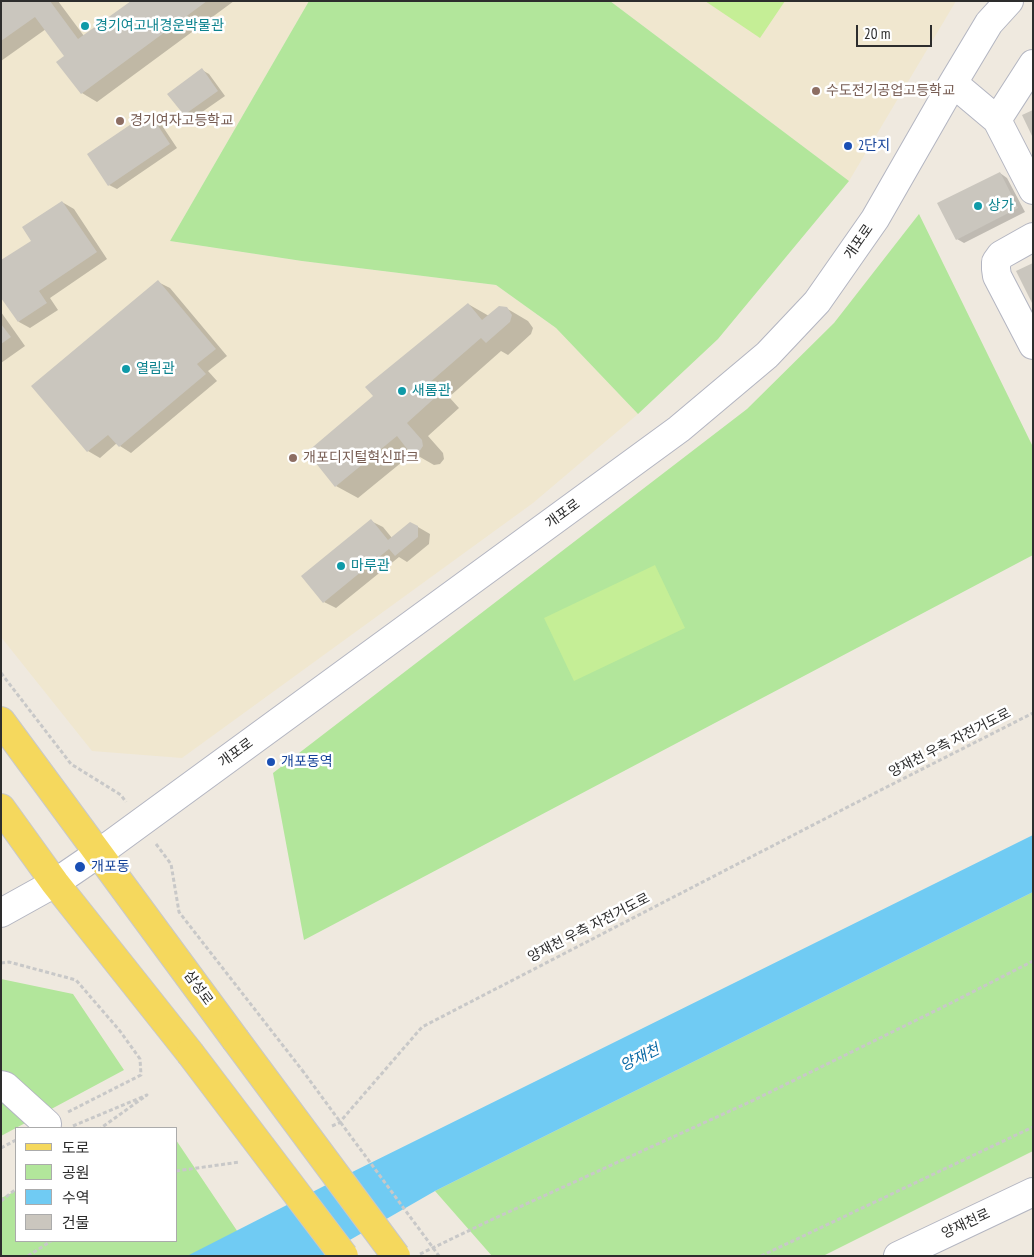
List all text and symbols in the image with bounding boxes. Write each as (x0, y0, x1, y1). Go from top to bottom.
scale bar (859, 15, 935, 47)
place label: 경기여고내경운박물관 (95, 18, 224, 34)
marker: 경기여고내경운박물관 (79, 20, 91, 32)
text: 20 m (864, 24, 890, 43)
place label: 수도전기공업고등학교 (826, 83, 955, 99)
marker: 수도전기공업고등학교 (810, 85, 822, 97)
place label: 경기여자고등학교 (130, 113, 233, 129)
marker: 경기여자고등학교 (114, 115, 126, 127)
place label: 2단지 (858, 138, 890, 154)
marker: 2단지 (842, 140, 854, 152)
place label: 상가 (988, 198, 1014, 214)
marker: 상가 (972, 200, 984, 212)
street label: 개포로 (841, 221, 877, 263)
place label: 열림관 (136, 361, 175, 377)
marker: 열림관 (120, 363, 132, 375)
place label: 새롬관 (412, 383, 451, 399)
marker: 새롬관 (396, 385, 408, 397)
place label: 개포디지털혁신파크 (303, 450, 419, 466)
marker: 개포디지털혁신파크 (287, 452, 299, 464)
street label: 개포로 (542, 496, 584, 532)
place label: 마루관 (351, 558, 390, 574)
marker: 마루관 (335, 560, 347, 572)
street label: 양재천 우측 자전거도로 (886, 705, 1014, 781)
street label: 개포로 (215, 735, 257, 771)
place label: 개포동역 (281, 754, 333, 770)
marker: 개포동역 (265, 756, 277, 768)
place label: 개포동 (91, 859, 130, 875)
marker: 개포동 (73, 860, 87, 874)
street label: 양재천 우측 자전거도로 (525, 890, 653, 966)
street label: 삼성로 (180, 967, 216, 1009)
water label: 양재천 (617, 1041, 663, 1075)
legend (15, 1127, 178, 1242)
text: 도로 (62, 1138, 90, 1157)
text: 공원 (62, 1163, 90, 1182)
text: 수역 (62, 1188, 90, 1207)
street label: 양재천로 (939, 1206, 993, 1242)
text: 건물 (62, 1213, 90, 1232)

